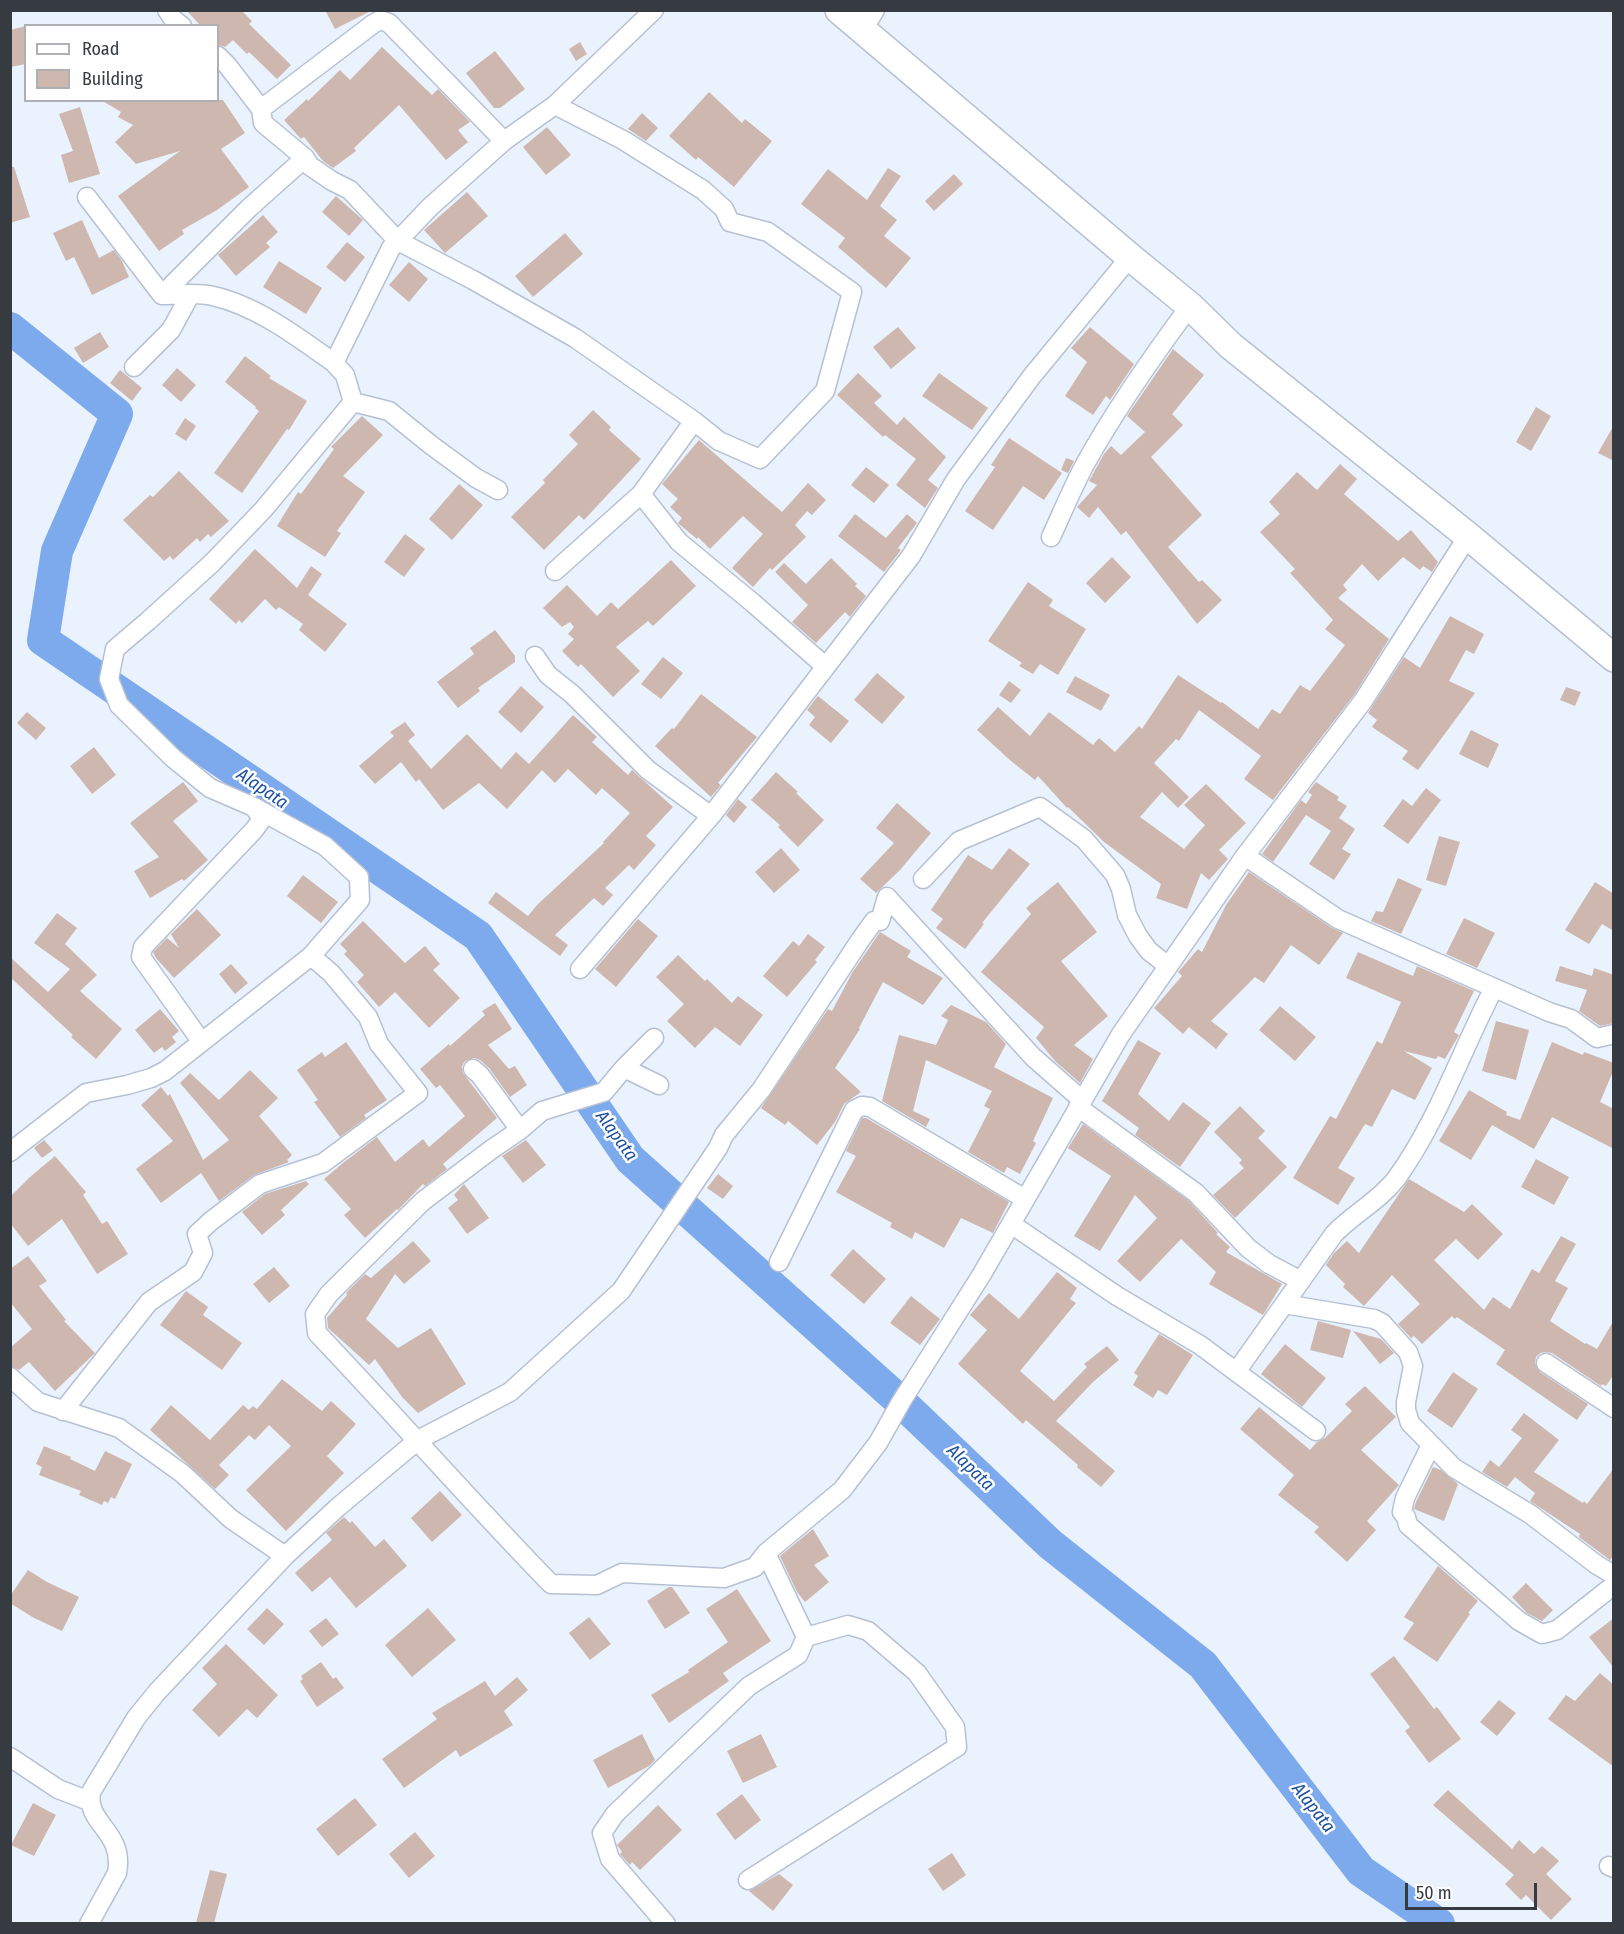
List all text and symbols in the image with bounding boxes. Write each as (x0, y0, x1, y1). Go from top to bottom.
legend (24, 24, 219, 102)
text: Road (82, 38, 119, 60)
text: Building (82, 68, 143, 90)
water label: Alapata (232, 764, 292, 814)
water label: Alapata (591, 1107, 641, 1165)
water label: Alapata (942, 1440, 998, 1496)
water label: Alapata (1287, 1779, 1339, 1837)
scale bar (1408, 1871, 1540, 1909)
text: 50 m (1416, 1882, 1452, 1904)

